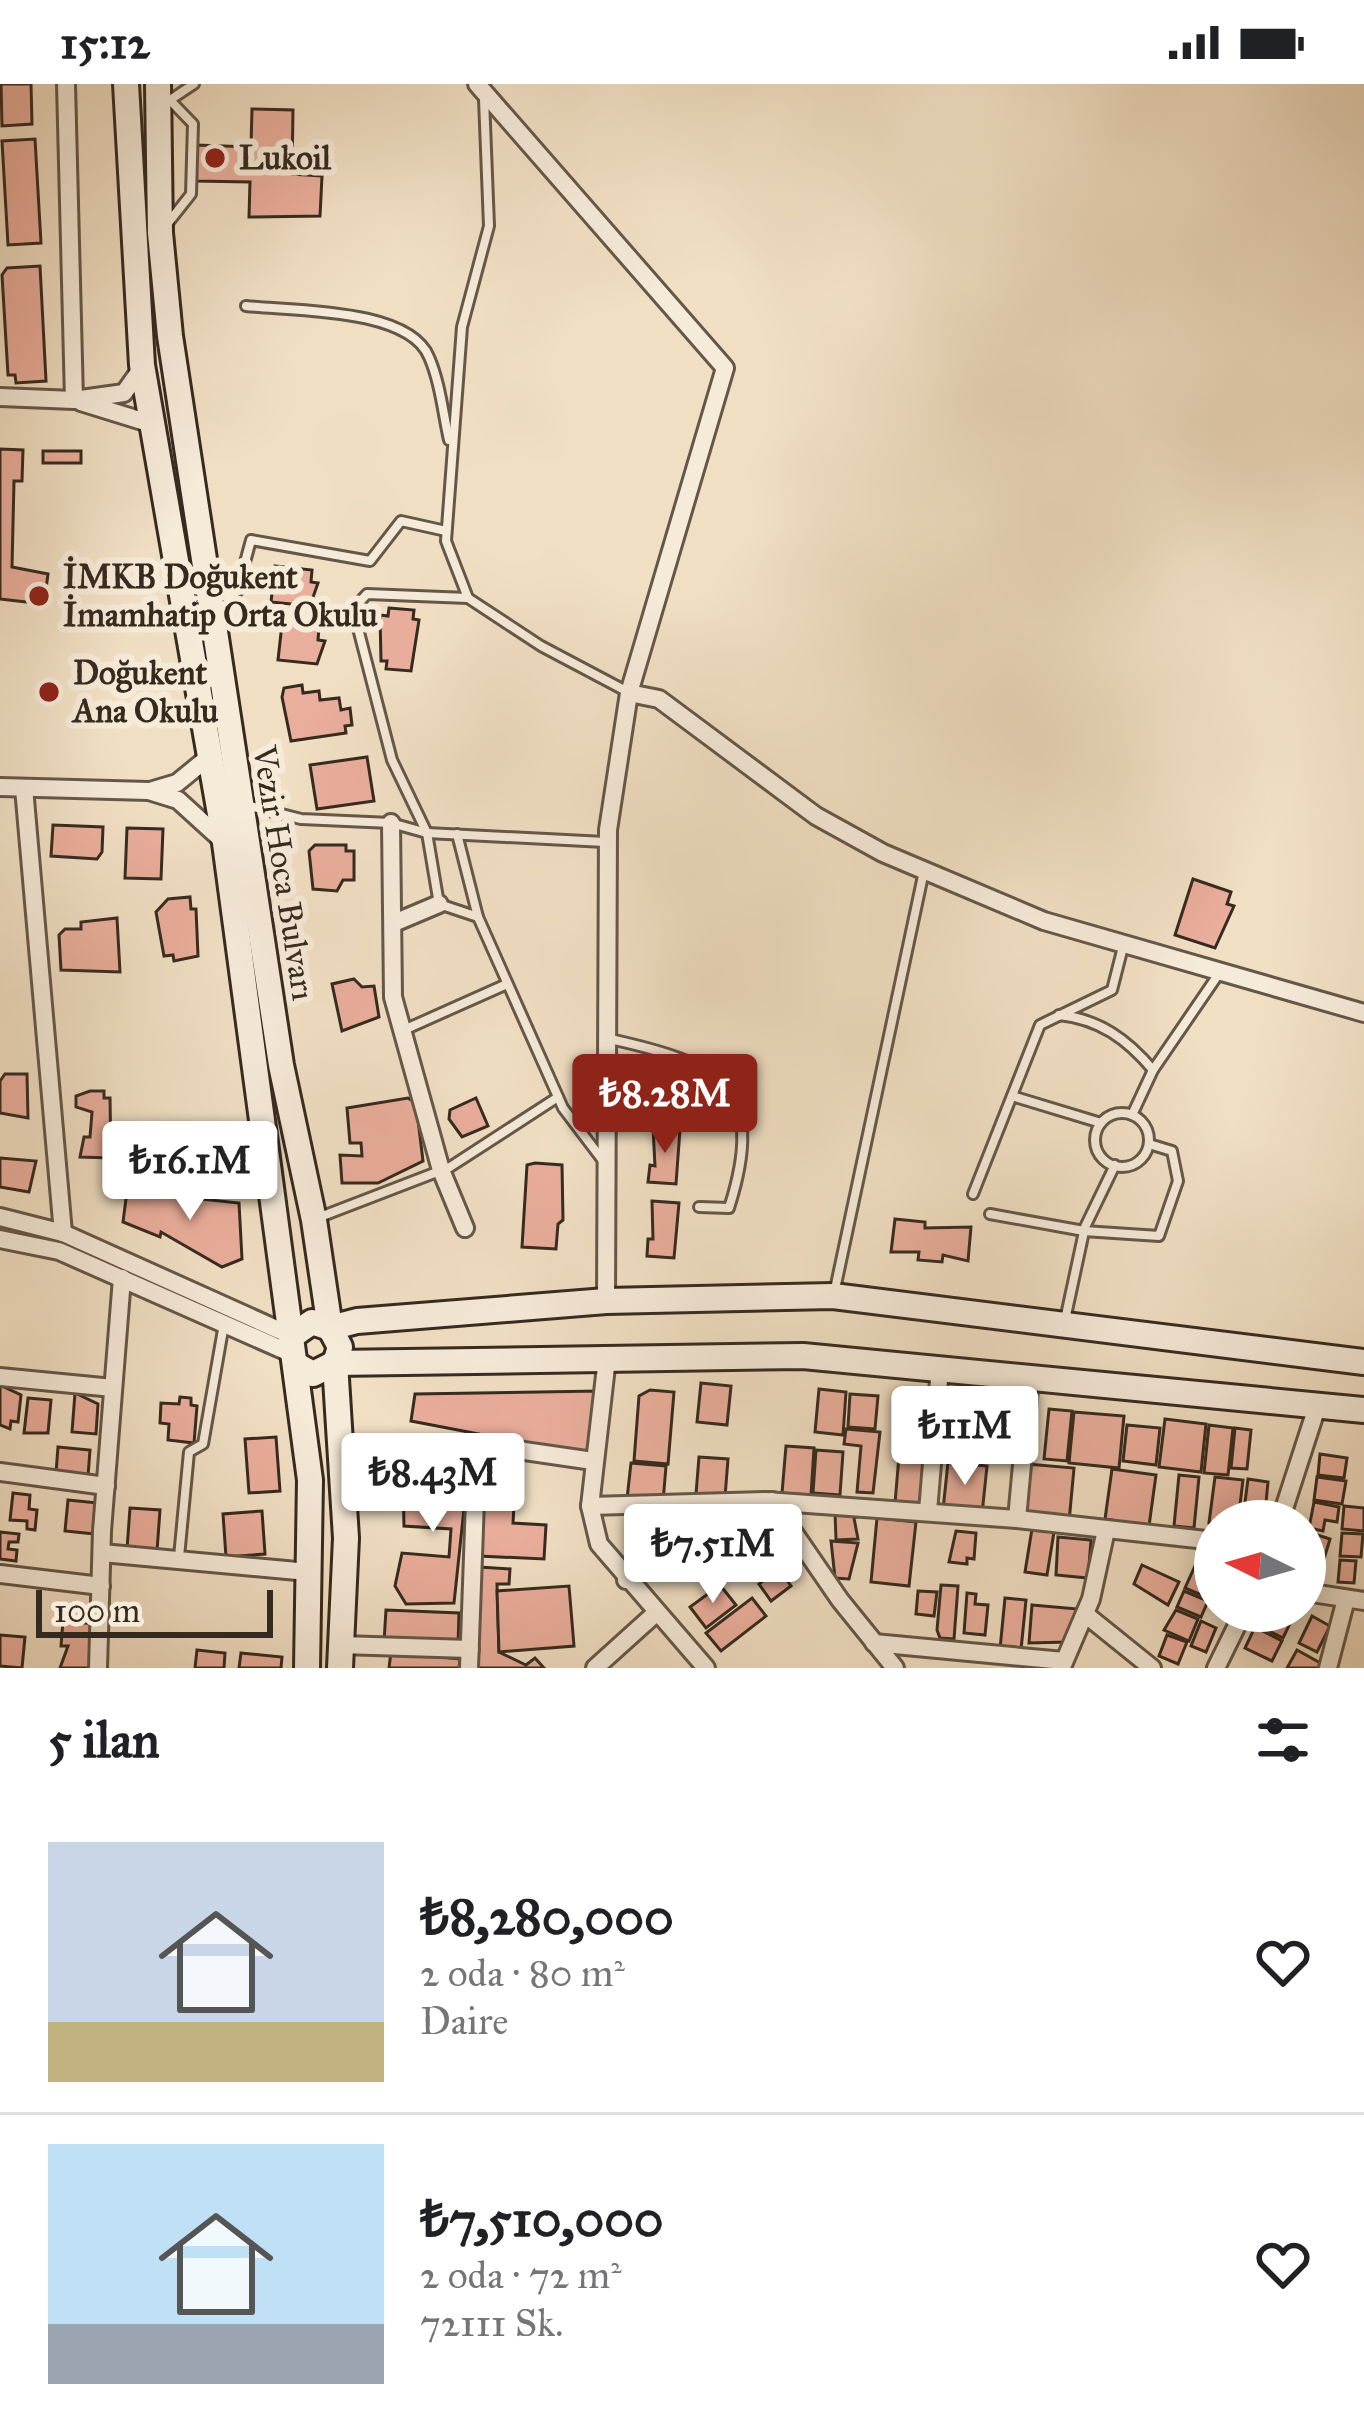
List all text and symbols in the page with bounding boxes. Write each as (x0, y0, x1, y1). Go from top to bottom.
text: 15:12 (60, 15, 150, 70)
place label: Lukoil (239, 138, 332, 178)
marker: Lukoil (202, 145, 228, 171)
place label: İMKB Doğukent İmamhatip Orta Okulu (63, 556, 378, 635)
marker: İMKB Doğukent İmamhatip Orta Okulu (26, 583, 52, 609)
place label: Doğukent Ana Okulu (71, 653, 219, 731)
marker: Doğukent Ana Okulu (36, 679, 62, 705)
street label: Vezir Hoca Bulvarı (244, 742, 324, 1003)
pin: ₺8.28M (567, 1054, 763, 1156)
text: ₺8.28M (599, 1069, 731, 1117)
pin: ₺16.1M (92, 1121, 288, 1223)
text: ₺16.1M (129, 1136, 251, 1184)
pin: ₺11M (894, 1386, 1036, 1488)
text: ₺11M (918, 1401, 1012, 1449)
pin: ₺8.43M (335, 1433, 531, 1535)
text: ₺8.43M (368, 1448, 498, 1496)
north arrow (1194, 1500, 1326, 1632)
map controls (1194, 1500, 1326, 1632)
pin: ₺7.51M (615, 1504, 811, 1606)
text: ₺7.51M (651, 1519, 775, 1567)
scale bar (36, 1584, 273, 1637)
text: 100 m (54, 1591, 140, 1631)
icon: filters (1250, 1707, 1316, 1773)
text: 5 ilan (48, 1709, 160, 1771)
text: ₺8,280,000 (420, 1886, 674, 1948)
icon: home (144, 1890, 288, 2034)
icon: heart (1250, 1929, 1316, 1995)
text: 2 oda · 80 m² (420, 1949, 625, 1997)
text: Daire (420, 1997, 509, 2045)
text: ₺7,510,000 (420, 2188, 664, 2250)
icon: home (144, 2192, 288, 2336)
icon: heart (1250, 2231, 1316, 2297)
text: 2 oda · 72 m² (420, 2251, 622, 2299)
text: 72111 Sk. (420, 2299, 563, 2347)

